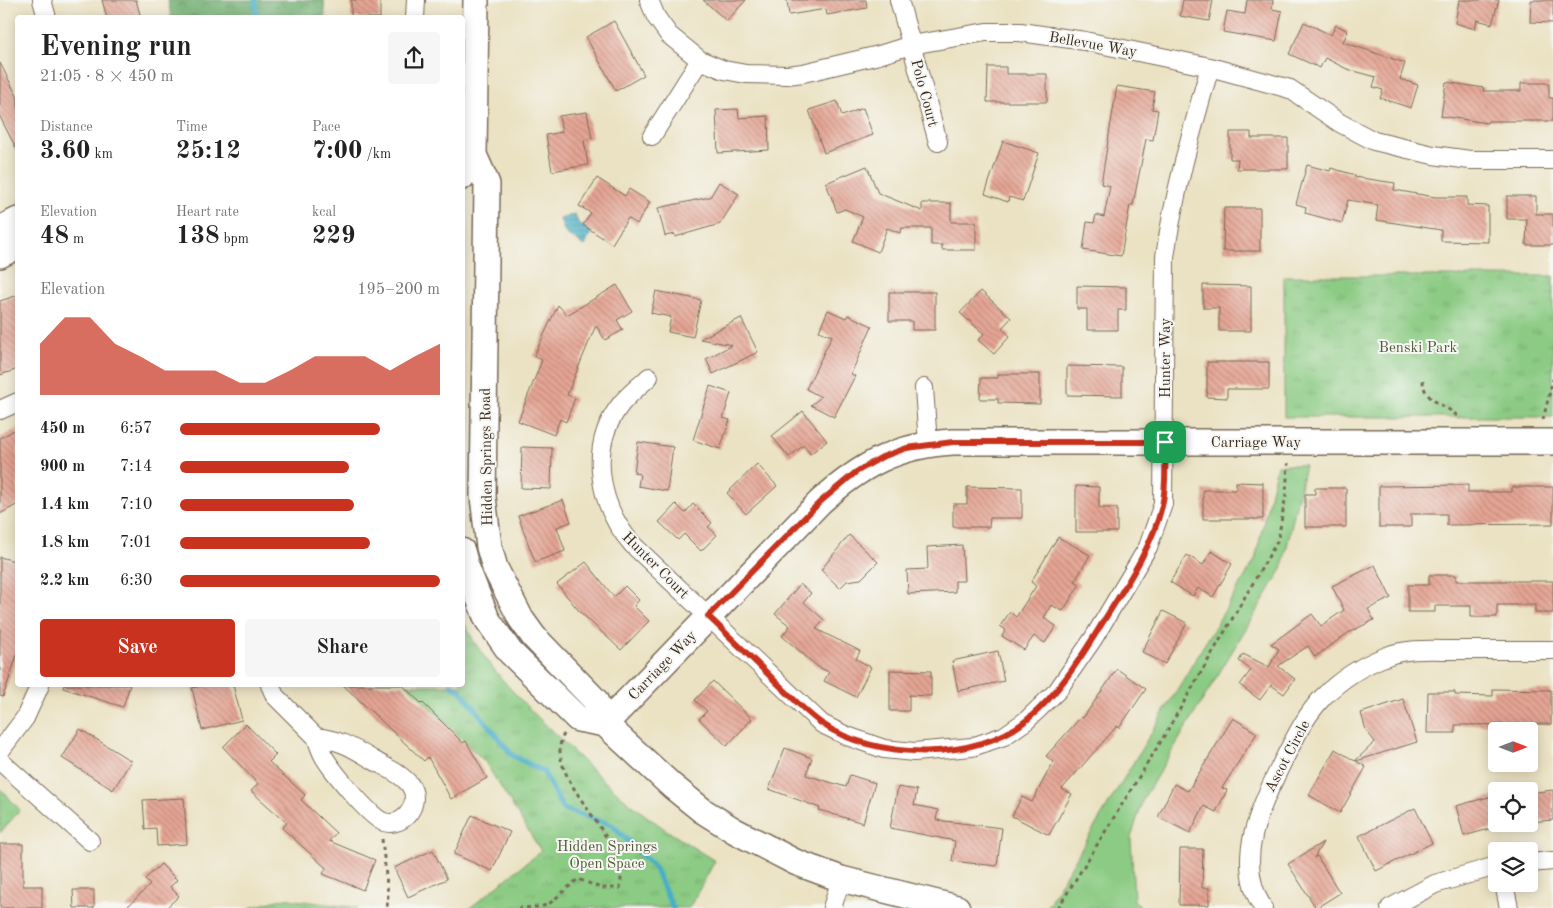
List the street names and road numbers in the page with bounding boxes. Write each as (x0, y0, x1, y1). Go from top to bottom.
street label: Bellevue Way (1047, 30, 1138, 61)
street label: Polo Court (907, 58, 940, 129)
street label: Hunter Way (1159, 318, 1174, 398)
street label: Hidden Springs Road (479, 388, 496, 526)
street label: Carriage Way (1211, 436, 1301, 451)
street label: Hunter Court (619, 530, 691, 602)
street label: Carriage Way (626, 628, 700, 704)
street label: Ascot Circle (1263, 718, 1314, 795)

